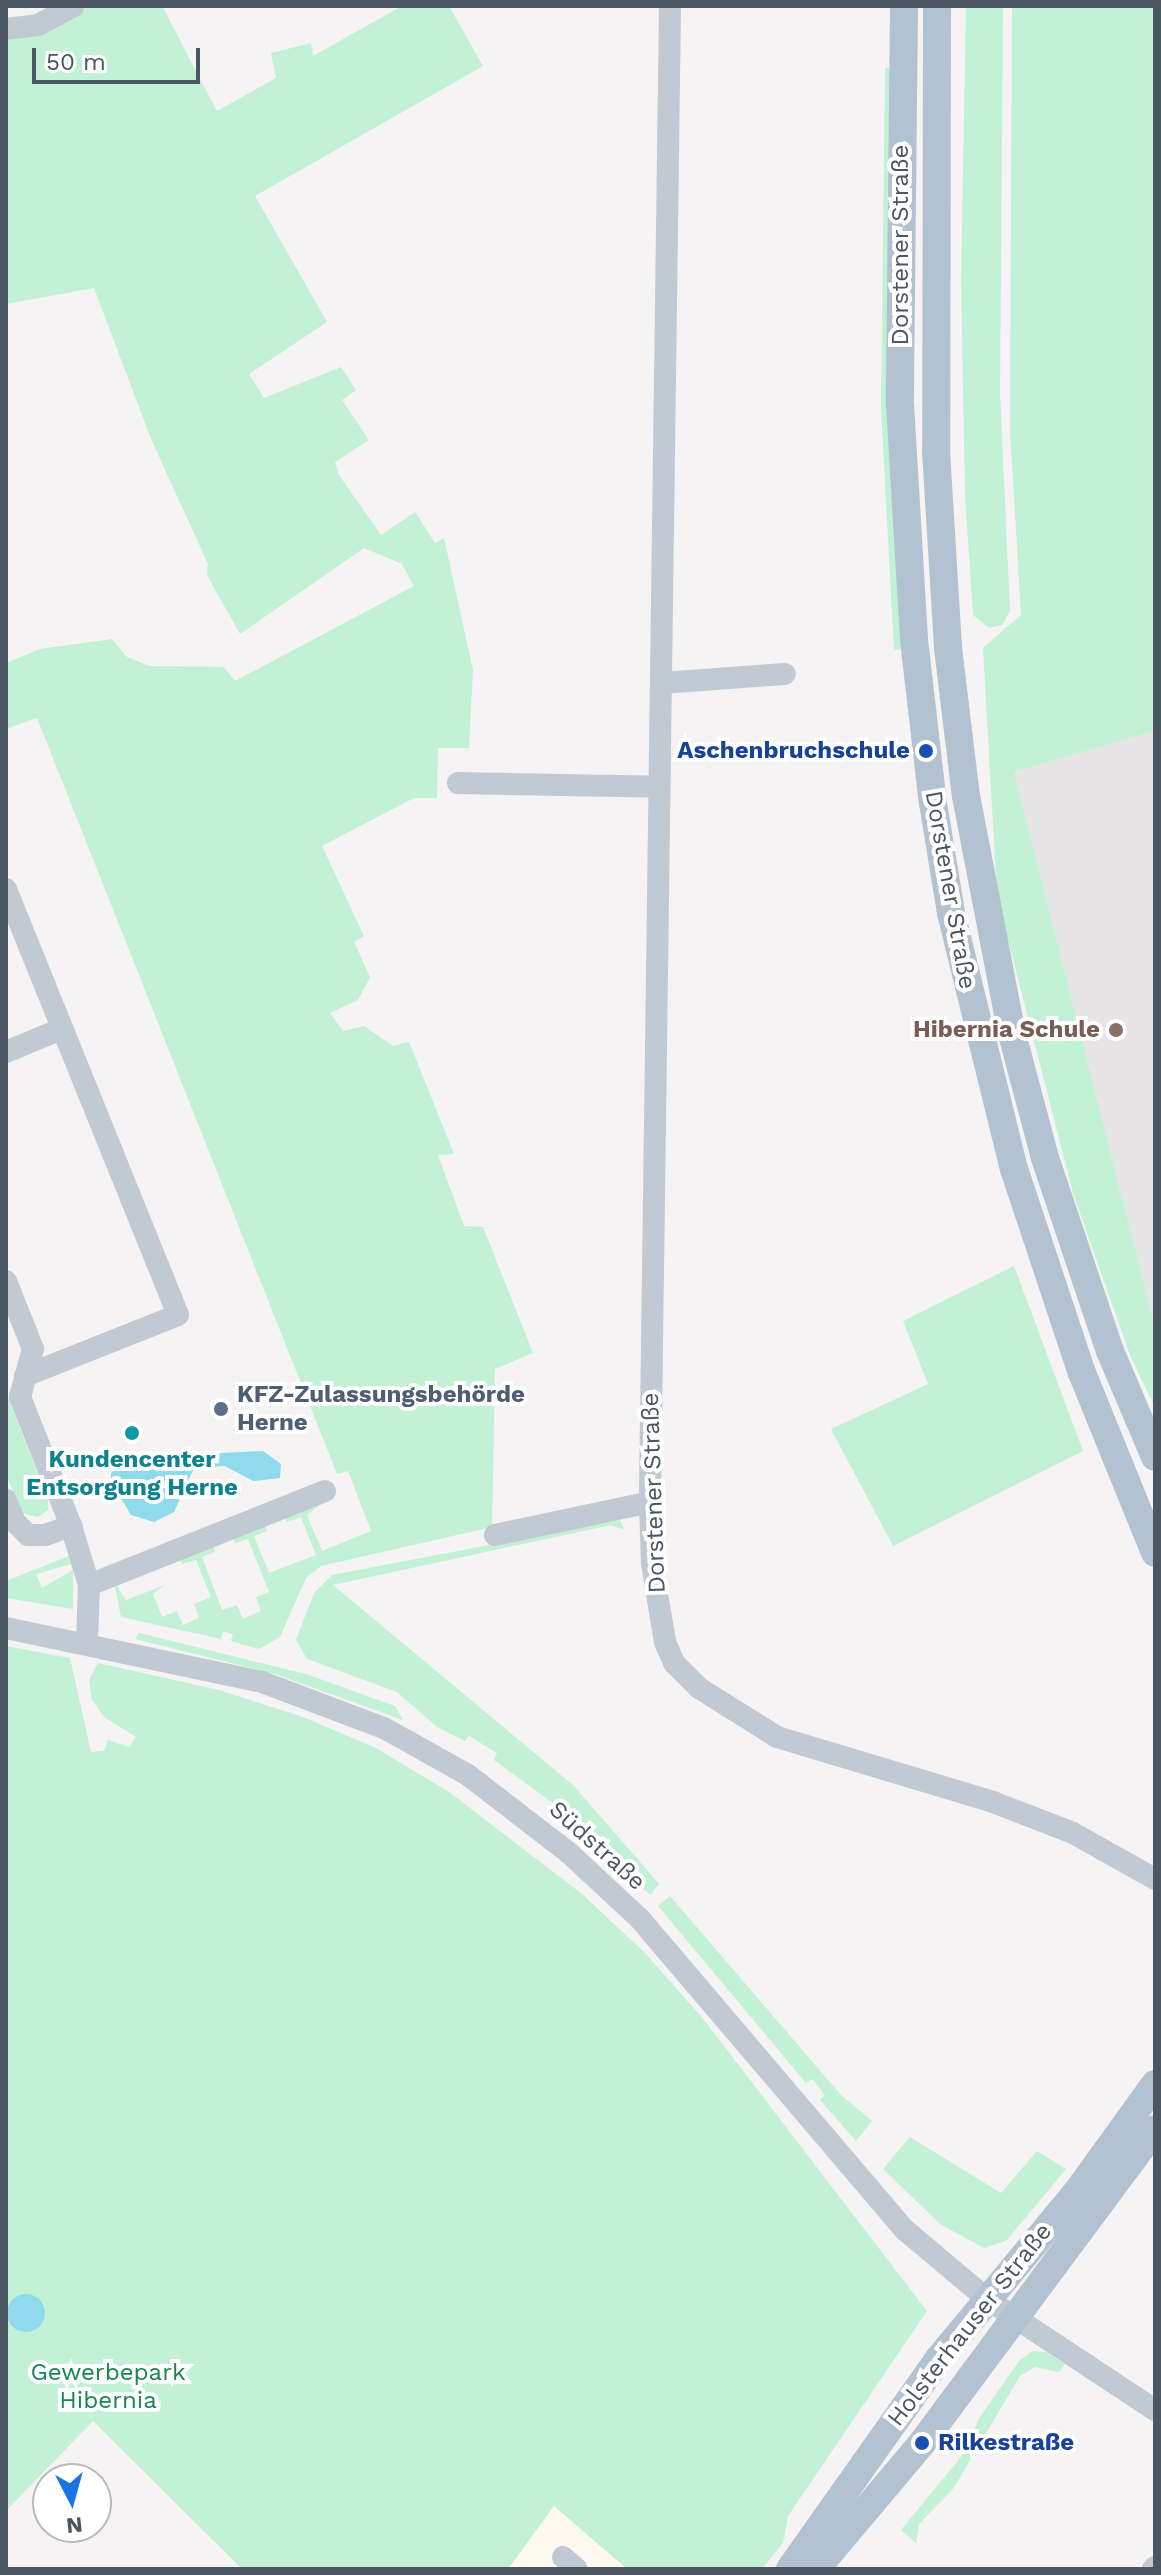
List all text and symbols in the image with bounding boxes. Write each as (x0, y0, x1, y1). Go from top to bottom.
scale bar (36, 32, 204, 82)
text: 50 m (46, 48, 106, 76)
street label: Dorstener Straße (887, 144, 915, 346)
place label: Aschenbruchschule (677, 737, 910, 765)
marker: Aschenbruchschule (917, 742, 935, 760)
street label: Dorstener Straße (918, 788, 982, 992)
place label: Hibernia Schule (913, 1016, 1100, 1044)
marker: Hibernia Schule (1107, 1021, 1125, 1039)
place label: KFZ-Zulassungsbehörde Herne (237, 1381, 525, 1437)
street label: Dorstener Straße (636, 1392, 672, 1594)
marker: KFZ-Zulassungsbehörde Herne (212, 1400, 230, 1418)
marker: Kundencenter Entsorgung Herne (123, 1424, 141, 1442)
place label: Kundencenter Entsorgung Herne (26, 1446, 238, 1502)
street label: Südstraße (543, 1795, 651, 1897)
street label: Holsterhauser Straße (882, 2217, 1058, 2433)
park label: Gewerbepark Hibernia (30, 2359, 186, 2415)
place label: Rilkestraße (938, 2429, 1074, 2457)
marker: Rilkestraße (913, 2434, 931, 2452)
north arrow (32, 2463, 112, 2543)
text: N (65, 2512, 84, 2539)

